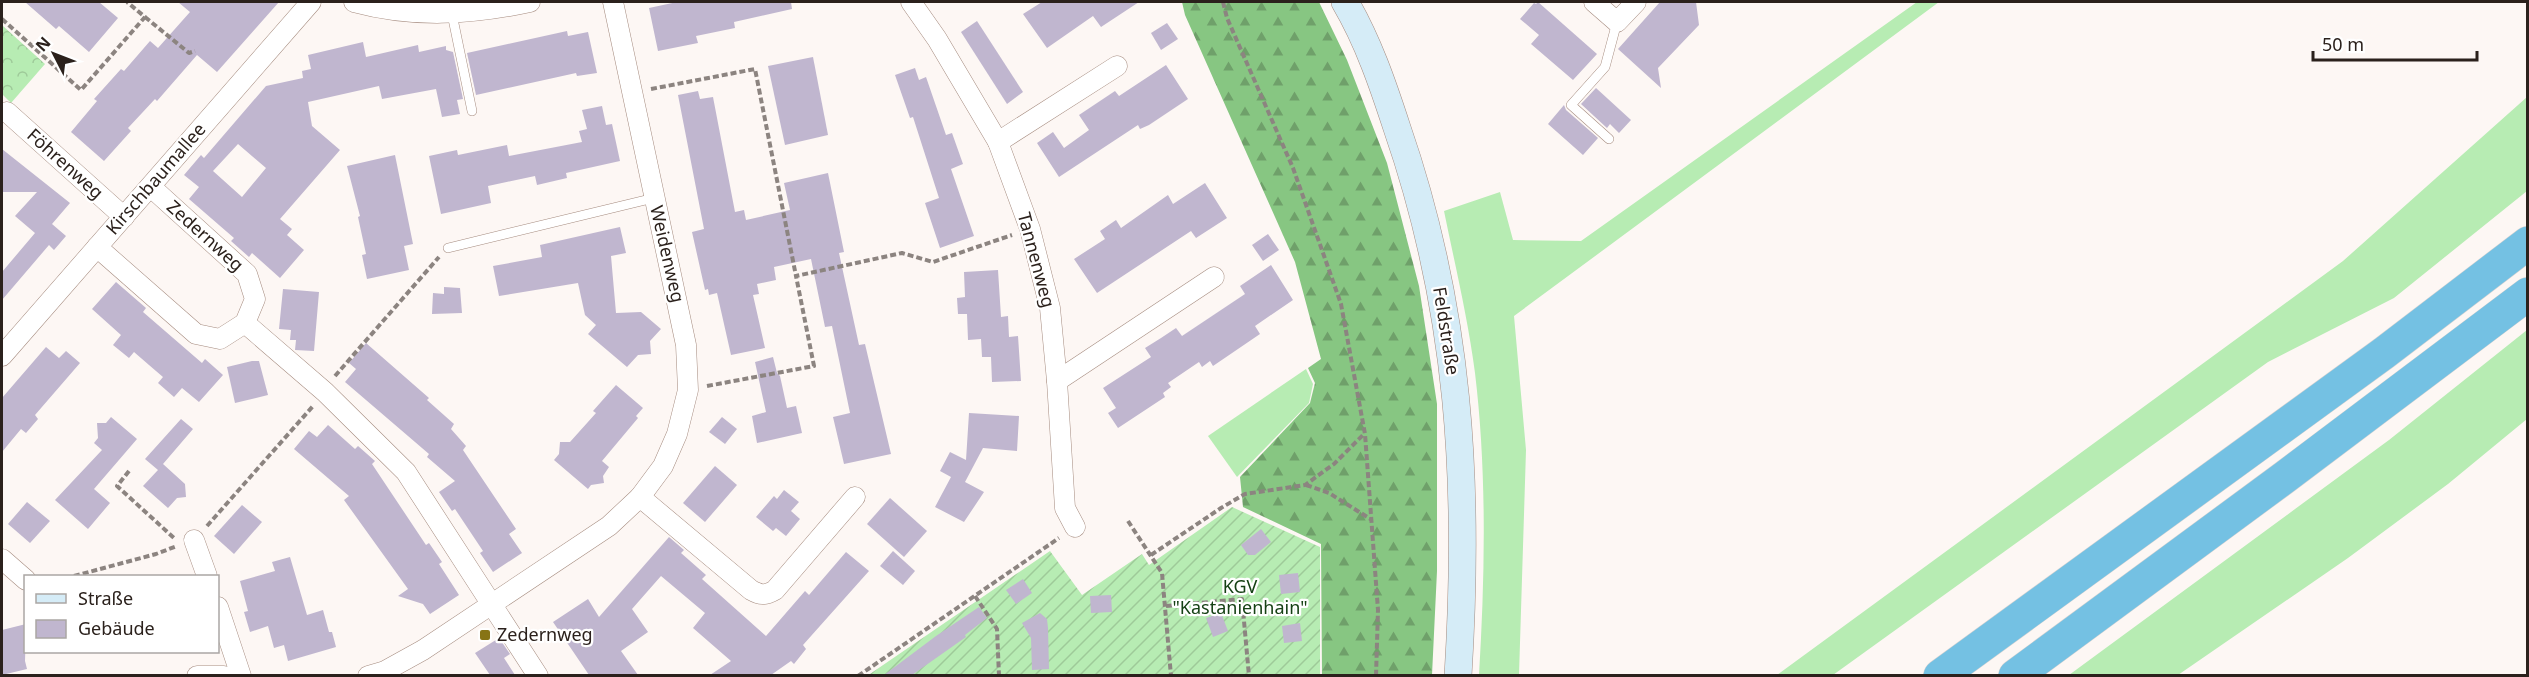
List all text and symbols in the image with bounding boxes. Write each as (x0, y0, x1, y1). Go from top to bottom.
north arrow (24, 24, 84, 84)
scale bar (2313, 24, 2476, 62)
text: N (30, 32, 55, 56)
text: 50 m (2322, 32, 2364, 56)
street label: Kirschbaumallee (100, 117, 210, 239)
street label: Föhrenweg (22, 123, 109, 204)
street label: Zedernweg (162, 194, 249, 276)
street label: Weidenweg (645, 203, 691, 305)
street label: Tannenweg (1013, 210, 1061, 310)
street label: Feldstraße (1428, 285, 1466, 377)
park label: KGV "Kastanienhain" (1173, 574, 1308, 619)
legend (24, 575, 219, 653)
text: Straße (78, 586, 133, 610)
text: Gebäude (78, 616, 155, 640)
place label: Zedernweg (497, 622, 593, 646)
marker: Zedernweg (478, 628, 492, 642)

